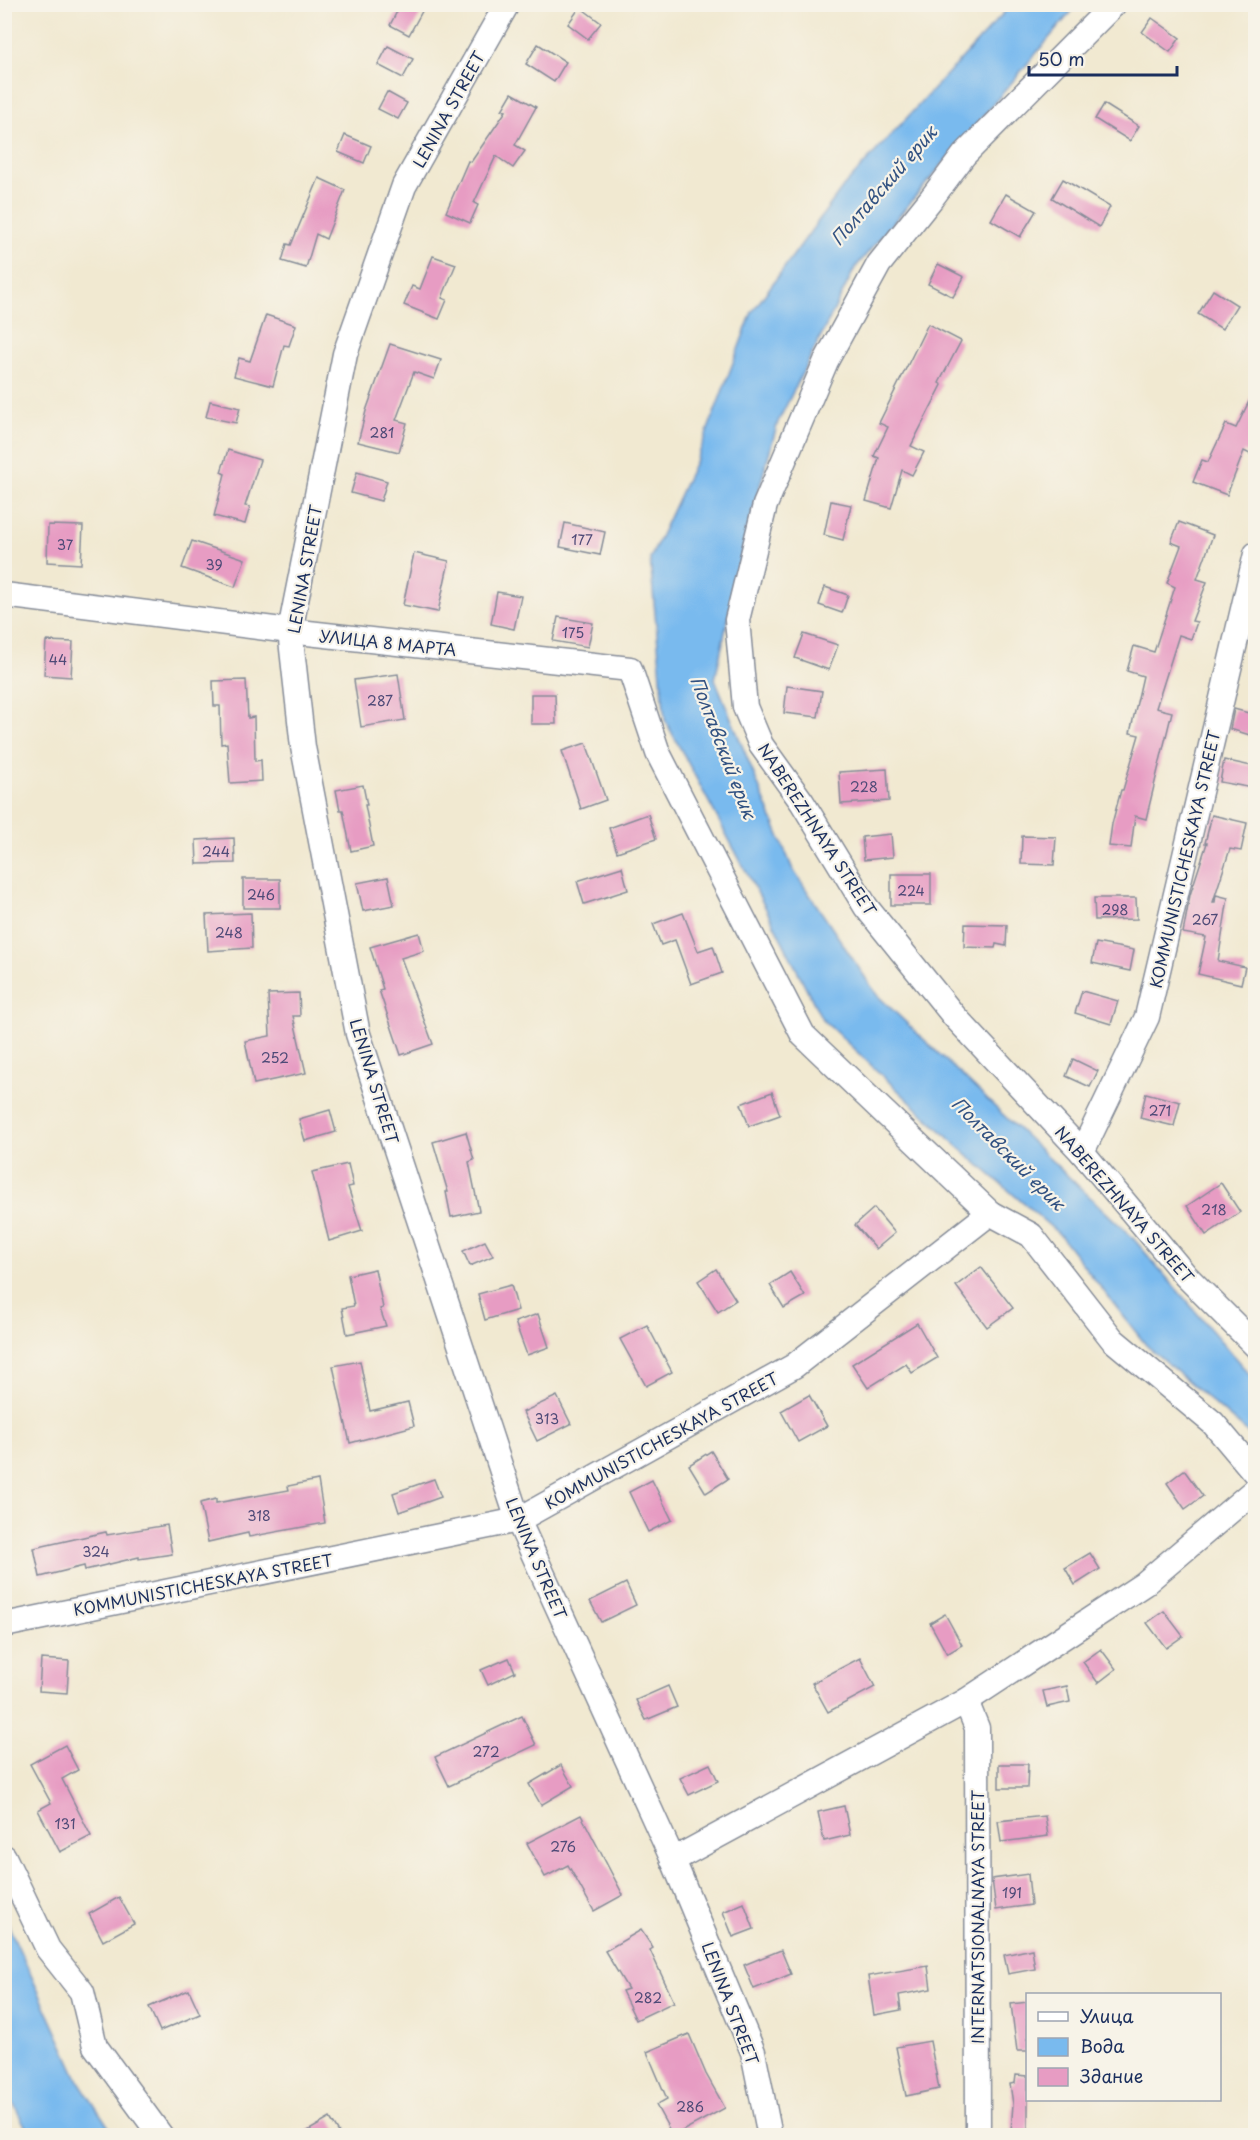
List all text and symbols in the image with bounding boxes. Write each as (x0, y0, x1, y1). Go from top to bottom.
scale bar (1029, 39, 1178, 77)
text: 50 m (1038, 45, 1085, 72)
street label: LENINA STREET (406, 46, 490, 172)
water label: Полтавский ерик (823, 118, 943, 251)
house number: 281 (370, 422, 394, 443)
street label: LENINA STREET (281, 503, 327, 635)
house number: 177 (571, 529, 593, 550)
house number: 37 (57, 534, 74, 555)
house number: 39 (205, 554, 223, 575)
house number: 175 (562, 622, 584, 643)
street label: УЛИЦА 8 МАРТА (318, 623, 458, 661)
house number: 44 (49, 649, 67, 670)
water label: Полтавский ерик (684, 672, 764, 823)
house number: 287 (367, 690, 393, 711)
street label: KOMMUNISTICHESKAYA STREET (1143, 728, 1225, 990)
street label: NABEREZHNAYA STREET (753, 738, 883, 920)
house number: 228 (850, 776, 878, 797)
house number: 244 (202, 841, 230, 862)
house number: 224 (897, 880, 925, 901)
house number: 246 (247, 884, 275, 905)
house number: 298 (1101, 899, 1129, 920)
house number: 267 (1192, 909, 1218, 930)
house number: 248 (215, 922, 243, 943)
street label: LENINA STREET (345, 1015, 405, 1147)
house number: 252 (261, 1047, 289, 1068)
water label: Полтавский ерик (946, 1090, 1073, 1217)
house number: 271 (1149, 1100, 1171, 1121)
street label: NABEREZHNAYA STREET (1050, 1120, 1200, 1288)
house number: 218 (1201, 1199, 1227, 1220)
street label: KOMMUNISTICHESKAYA STREET (540, 1366, 782, 1514)
house number: 313 (535, 1408, 559, 1429)
street label: LENINA STREET (501, 1494, 573, 1622)
house number: 318 (247, 1505, 271, 1526)
house number: 324 (82, 1541, 110, 1562)
street label: KOMMUNISTICHESKAYA STREET (71, 1547, 335, 1621)
house number: 272 (472, 1741, 500, 1762)
street label: INTERNATSIONALNAYA STREET (965, 1790, 989, 2044)
house number: 131 (55, 1813, 75, 1834)
house number: 276 (550, 1836, 576, 1857)
house number: 191 (1002, 1882, 1022, 1903)
street label: LENINA STREET (697, 1938, 765, 2068)
house number: 282 (634, 1987, 662, 2008)
legend (1026, 1993, 1221, 2101)
text: Улица (1080, 2002, 1134, 2029)
text: Вода (1080, 2032, 1125, 2059)
text: Здание (1080, 2062, 1143, 2089)
house number: 286 (676, 2096, 704, 2117)

